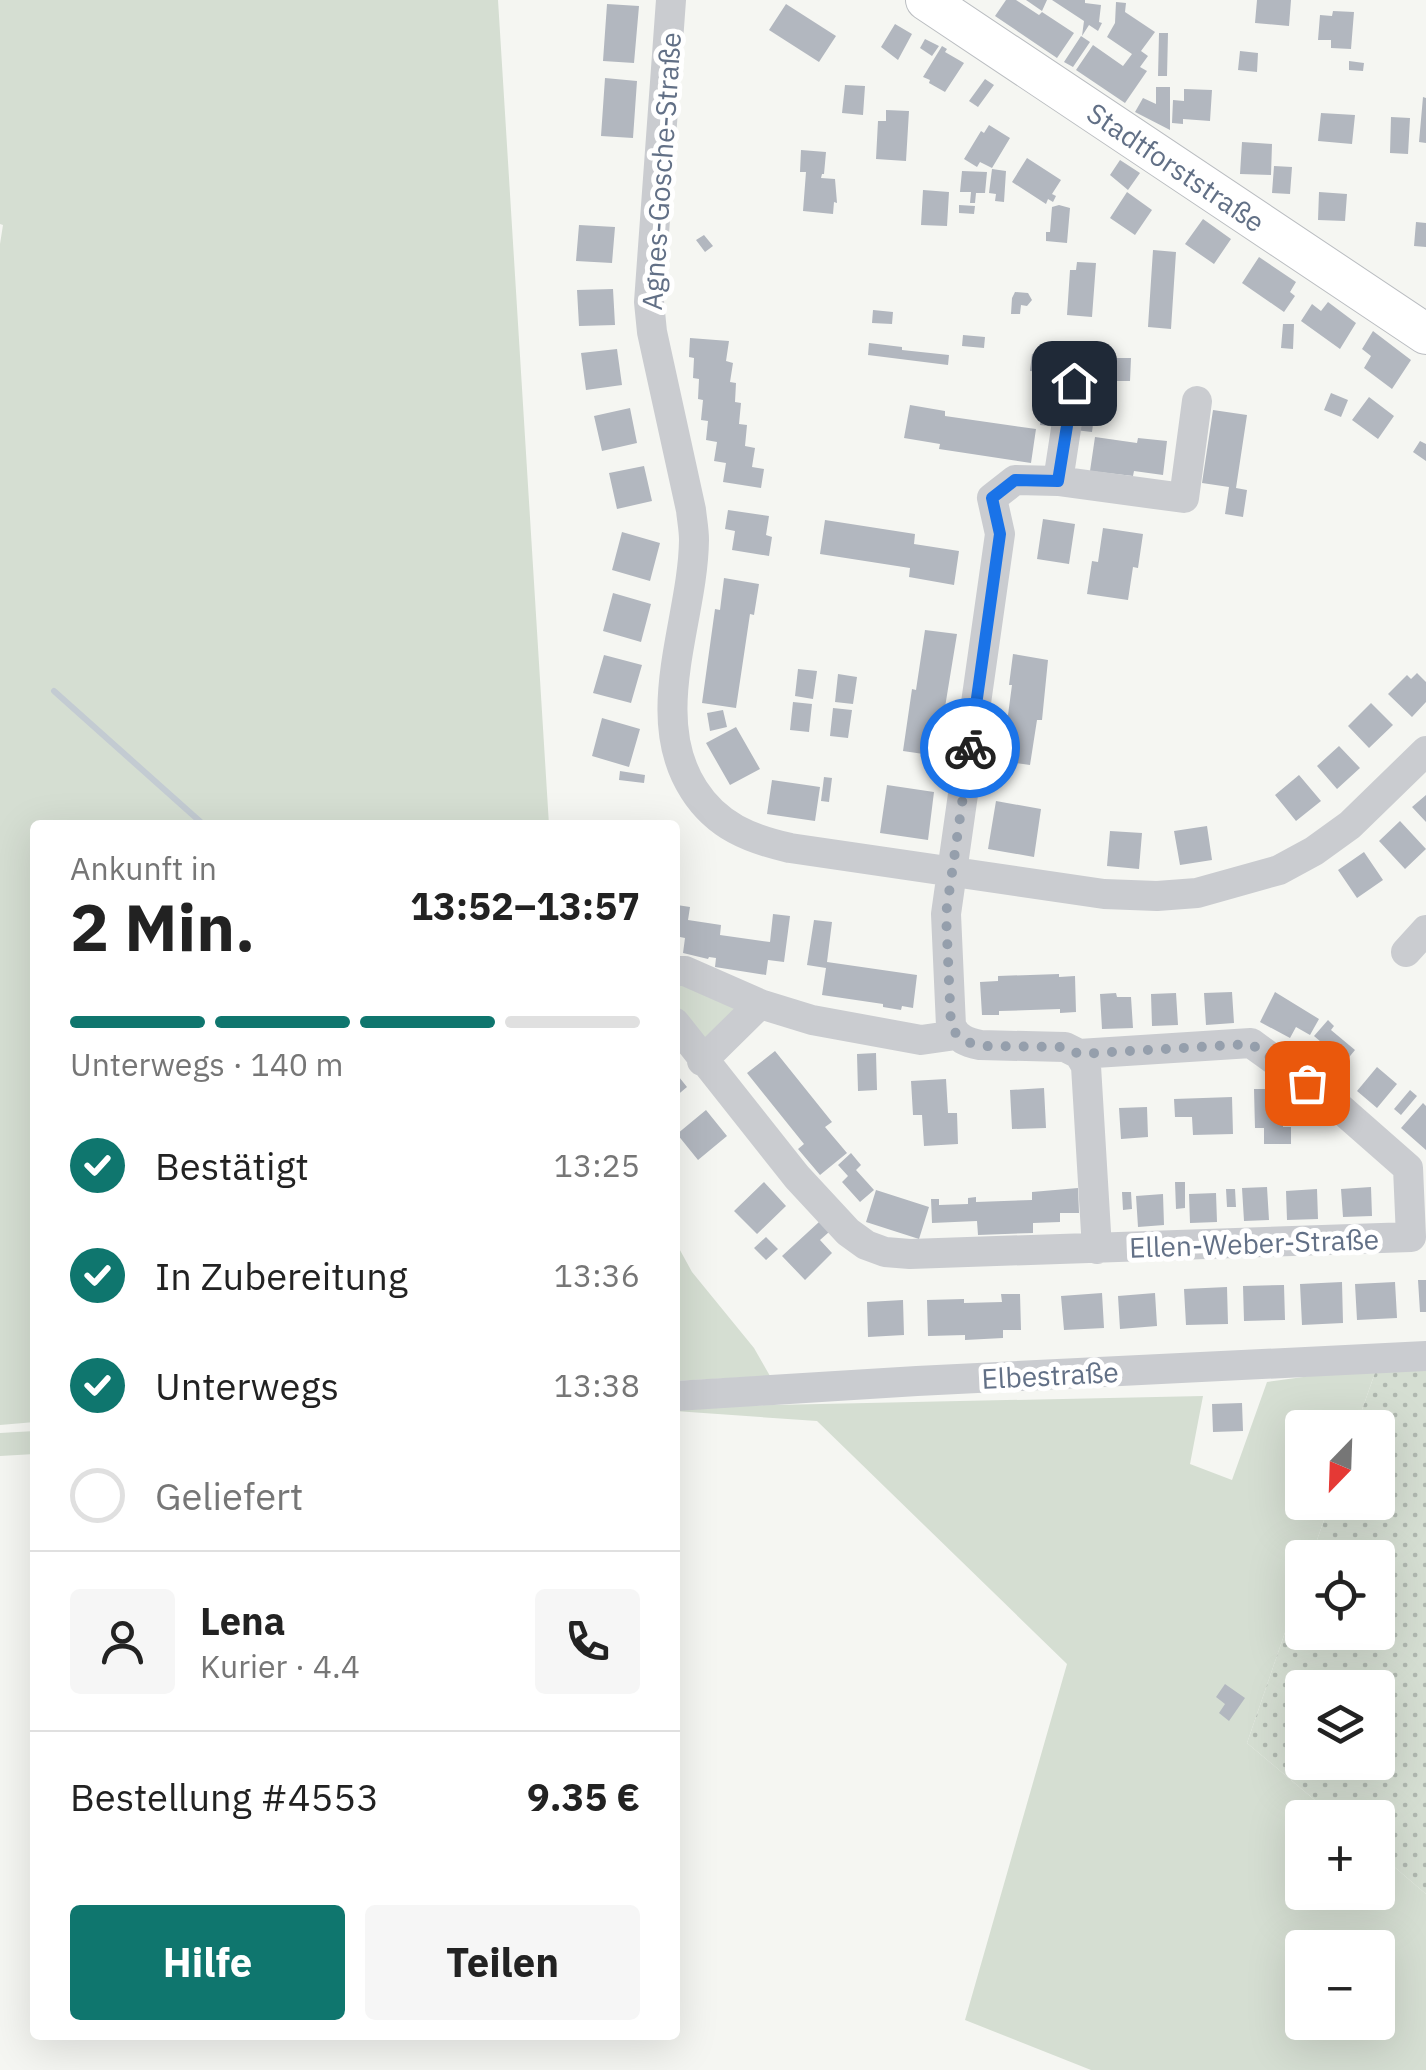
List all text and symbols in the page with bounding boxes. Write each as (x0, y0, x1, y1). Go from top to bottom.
street label: Agnes-Gosche-Straße (633, 31, 689, 311)
street label: Stadtforststraße (1080, 94, 1272, 240)
pin (1032, 341, 1117, 426)
icon: home (1047, 356, 1102, 411)
courier (920, 698, 1020, 798)
icon: bike (943, 721, 998, 776)
text: Ankunft in (70, 847, 217, 889)
text: 13:52–13:57 (410, 881, 640, 930)
text: 2 Min. (70, 884, 255, 969)
pin (1265, 1041, 1350, 1126)
text: Unterwegs · 140 m (70, 1043, 344, 1085)
icon: bag (1280, 1056, 1335, 1111)
icon: check (70, 1138, 125, 1193)
text: Bestätigt (155, 1141, 309, 1190)
text: 13:25 (554, 1144, 640, 1186)
street label: Ellen-Weber-Straße (1128, 1220, 1380, 1266)
icon: check (70, 1248, 125, 1303)
text: In Zubereitung (155, 1251, 408, 1300)
text: 13:36 (554, 1254, 640, 1296)
street label: Elbestraße (981, 1353, 1119, 1397)
icon: check (70, 1358, 125, 1413)
text: Unterwegs (155, 1361, 339, 1410)
text: 13:38 (554, 1364, 640, 1406)
north arrow (1285, 1410, 1395, 1520)
map controls (1285, 1410, 1395, 2040)
text: Geliefert (155, 1471, 303, 1520)
button: locate (1285, 1540, 1395, 1650)
button: person (70, 1589, 175, 1694)
button: phone (535, 1589, 640, 1694)
text: Lena (200, 1596, 285, 1645)
text: Kurier · 4.4 (200, 1645, 360, 1687)
button: layers (1285, 1670, 1395, 1780)
text: Bestellung #4553 (70, 1772, 379, 1821)
text: 9.35 € (527, 1772, 640, 1821)
button: + (1285, 1800, 1395, 1910)
button: Hilfe (70, 1905, 345, 2020)
button: Teilen (365, 1905, 640, 2020)
button: − (1285, 1930, 1395, 2040)

